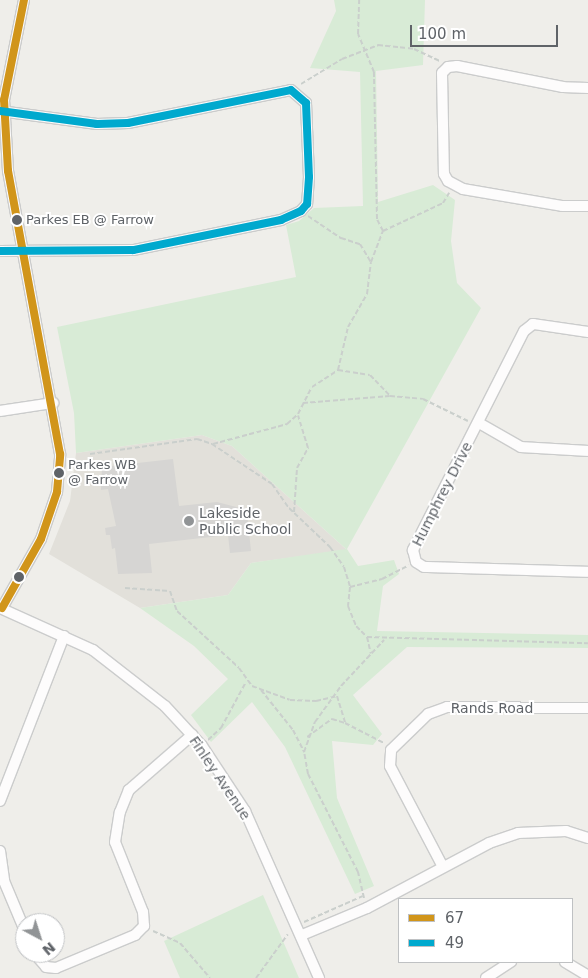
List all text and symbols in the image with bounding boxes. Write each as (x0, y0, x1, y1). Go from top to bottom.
scale bar (413, 15, 560, 47)
text: 100 m (418, 25, 466, 43)
place label: Parkes EB @ Farrow (26, 212, 154, 228)
marker: Parkes EB @ Farrow (12, 215, 22, 225)
street label: Humphrey Drive (408, 439, 476, 549)
place label: Parkes WB @ Farrow (68, 458, 136, 489)
marker: Parkes WB @ Farrow (54, 468, 64, 478)
place label: Lakeside Public School (199, 505, 291, 538)
marker: Lakeside Public School (183, 515, 195, 527)
unlabelled marker (14, 572, 24, 582)
street label: Rands Road (451, 700, 533, 716)
street label: Finley Avenue (186, 733, 254, 823)
legend (398, 898, 573, 963)
text: 67 (445, 909, 464, 927)
north arrow (15, 913, 65, 963)
text: 49 (445, 934, 464, 952)
text: N (39, 939, 59, 959)

